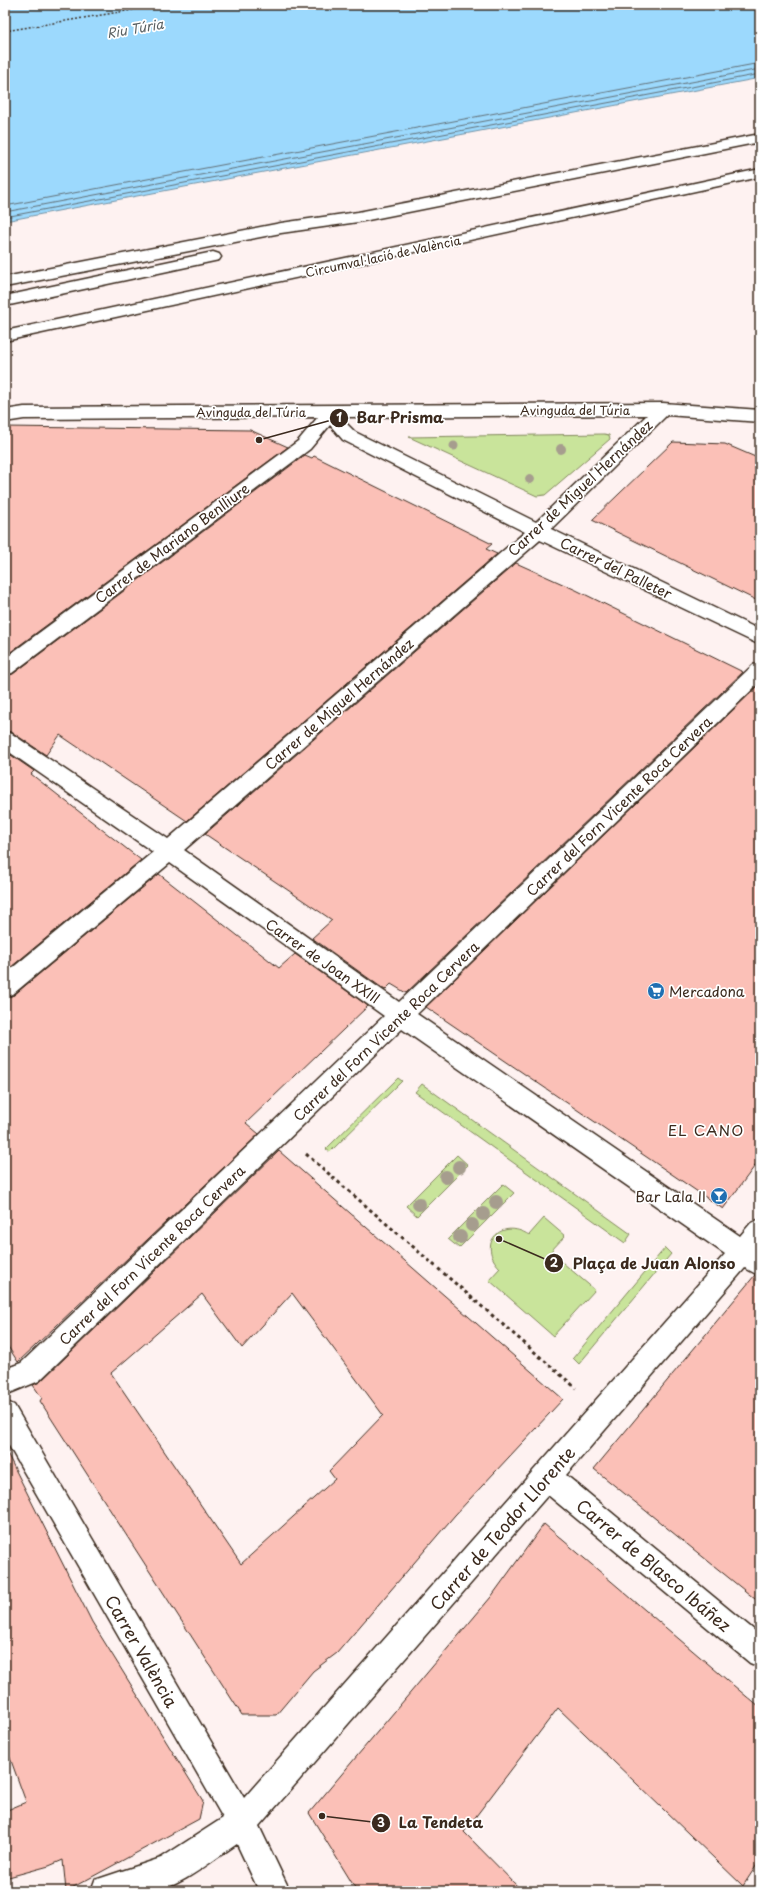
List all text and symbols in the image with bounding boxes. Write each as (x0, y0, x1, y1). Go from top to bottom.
water label: Riu Túria (105, 14, 166, 42)
street label: Circumval·lació de València (304, 231, 463, 281)
street label: Avinguda del Túria (520, 401, 631, 419)
street label: Avinguda del Túria (196, 403, 307, 421)
callout: Bar Prisma (329, 404, 451, 431)
text: Bar Prisma (356, 405, 444, 428)
text: 1 (336, 408, 342, 426)
street label: Carrer de Miguel Hernández (503, 415, 657, 561)
street label: Carrer de Mariano Benlliure (90, 478, 254, 608)
street label: Carrer del Palleter (556, 532, 676, 604)
street label: Carrer de Miguel Hernández (260, 633, 418, 775)
street label: Carrer del Forn Vicente Roca Cervera (521, 711, 717, 901)
street label: Carrer de Joan XXIII (261, 913, 385, 1009)
street label: Carrer del Forn Vicente Roca Cervera (288, 936, 484, 1126)
supermarket icon: Mercadona (646, 981, 666, 1001)
place label: Mercadona (669, 981, 745, 1002)
district label: EL CANO (668, 1118, 744, 1141)
street label: Carrer del Forn Vicente Roca Cervera (54, 1160, 250, 1350)
place label: Bar Lala II (635, 1186, 706, 1207)
bar icon: Bar Lala II (709, 1186, 729, 1206)
callout: Plaça de Juan Alonso (544, 1250, 743, 1277)
text: Plaça de Juan Alonso (573, 1251, 736, 1274)
text: 2 (550, 1253, 559, 1271)
street label: Carrer de Teodor Llorente (423, 1440, 581, 1616)
street label: Carrer de Blasco Ibáñez (571, 1492, 737, 1638)
street label: Carrer València (99, 1590, 185, 1713)
callout: La Tendeta (371, 1809, 490, 1836)
text: La Tendeta (399, 1810, 483, 1833)
text: 3 (377, 1813, 385, 1831)

